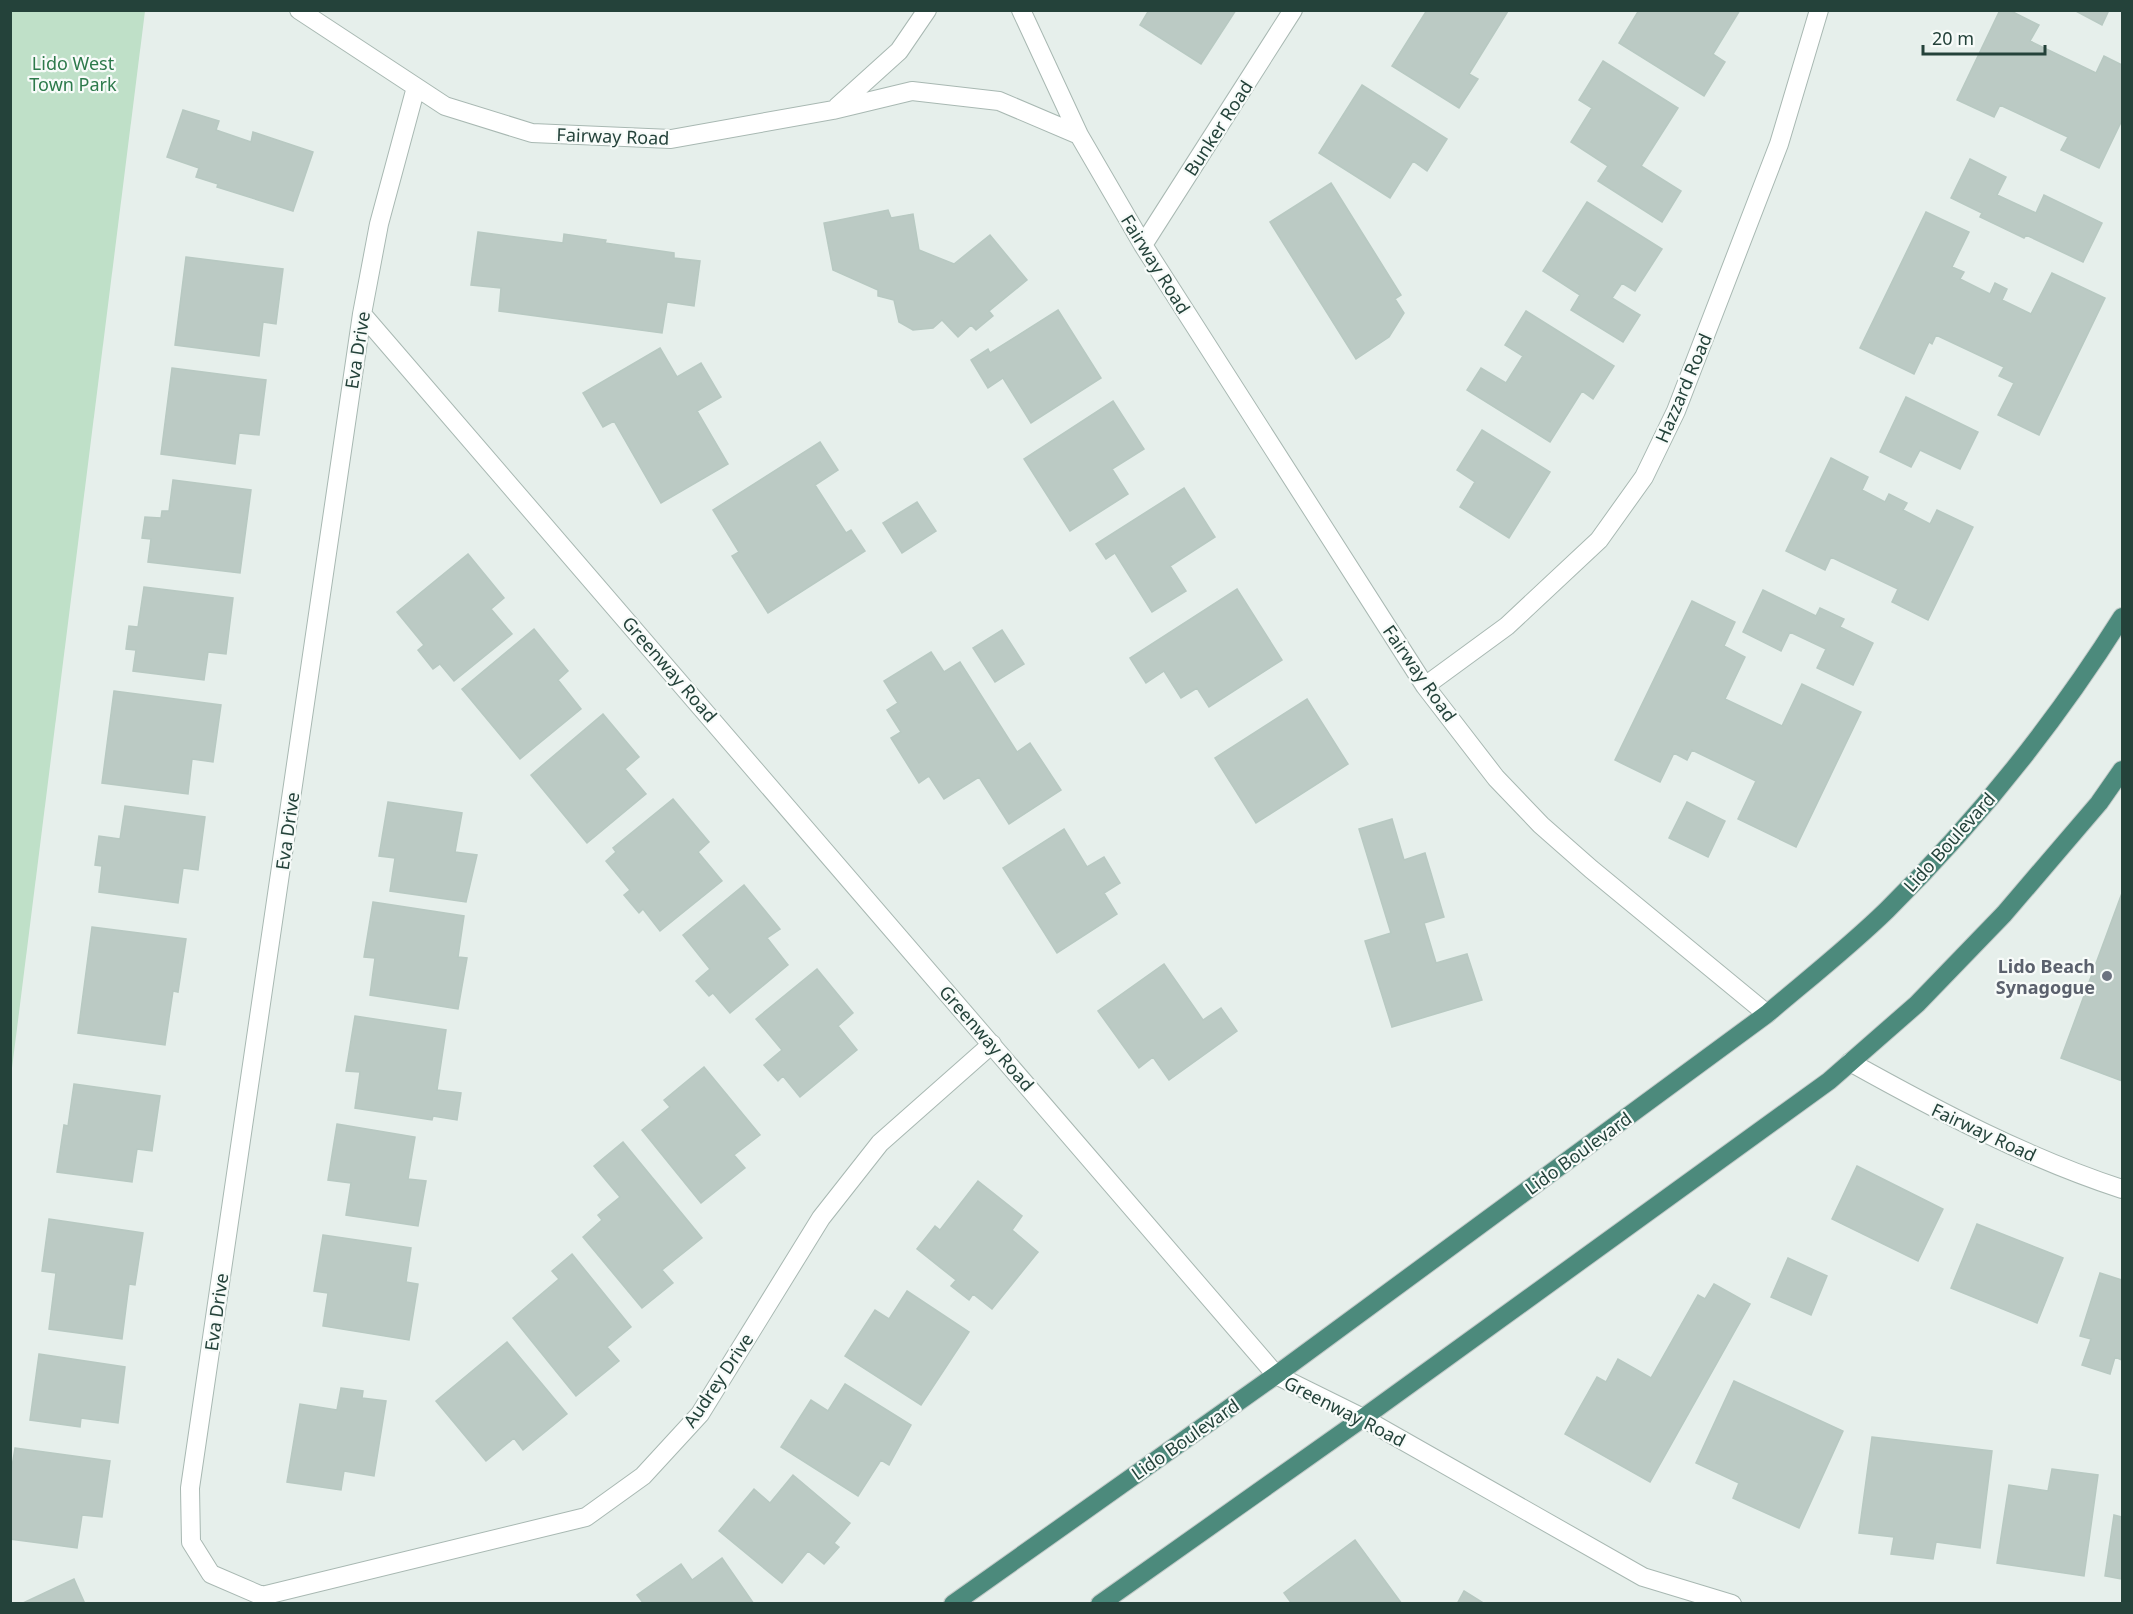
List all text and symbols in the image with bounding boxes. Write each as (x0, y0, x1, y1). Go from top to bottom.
scale bar (1923, 18, 2044, 56)
text: 20 m (1932, 26, 1974, 50)
park label: Lido West Town Park (29, 51, 117, 96)
street label: Bunker Road (1178, 76, 1258, 180)
street label: Fairway Road (556, 122, 670, 150)
street label: Fairway Road (1116, 210, 1196, 318)
street label: Eva Drive (339, 309, 375, 391)
street label: Hazzard Road (1649, 330, 1717, 446)
street label: Greenway Road (617, 611, 723, 727)
street label: Fairway Road (1378, 620, 1462, 726)
street label: Lido Boulevard (1898, 787, 2000, 897)
street label: Eva Drive (270, 790, 304, 872)
place label: Lido Beach Synagogue (1996, 954, 2095, 999)
marker: Lido Beach Synagogue (2100, 969, 2114, 983)
street label: Greenway Road (934, 980, 1040, 1096)
street label: Fairway Road (1928, 1097, 2040, 1167)
street label: Lido Boulevard (1520, 1106, 1636, 1200)
street label: Eva Drive (199, 1271, 233, 1353)
street label: Audrey Drive (678, 1328, 758, 1432)
street label: Greenway Road (1280, 1370, 1410, 1452)
street label: Lido Boulevard (1126, 1393, 1244, 1485)

